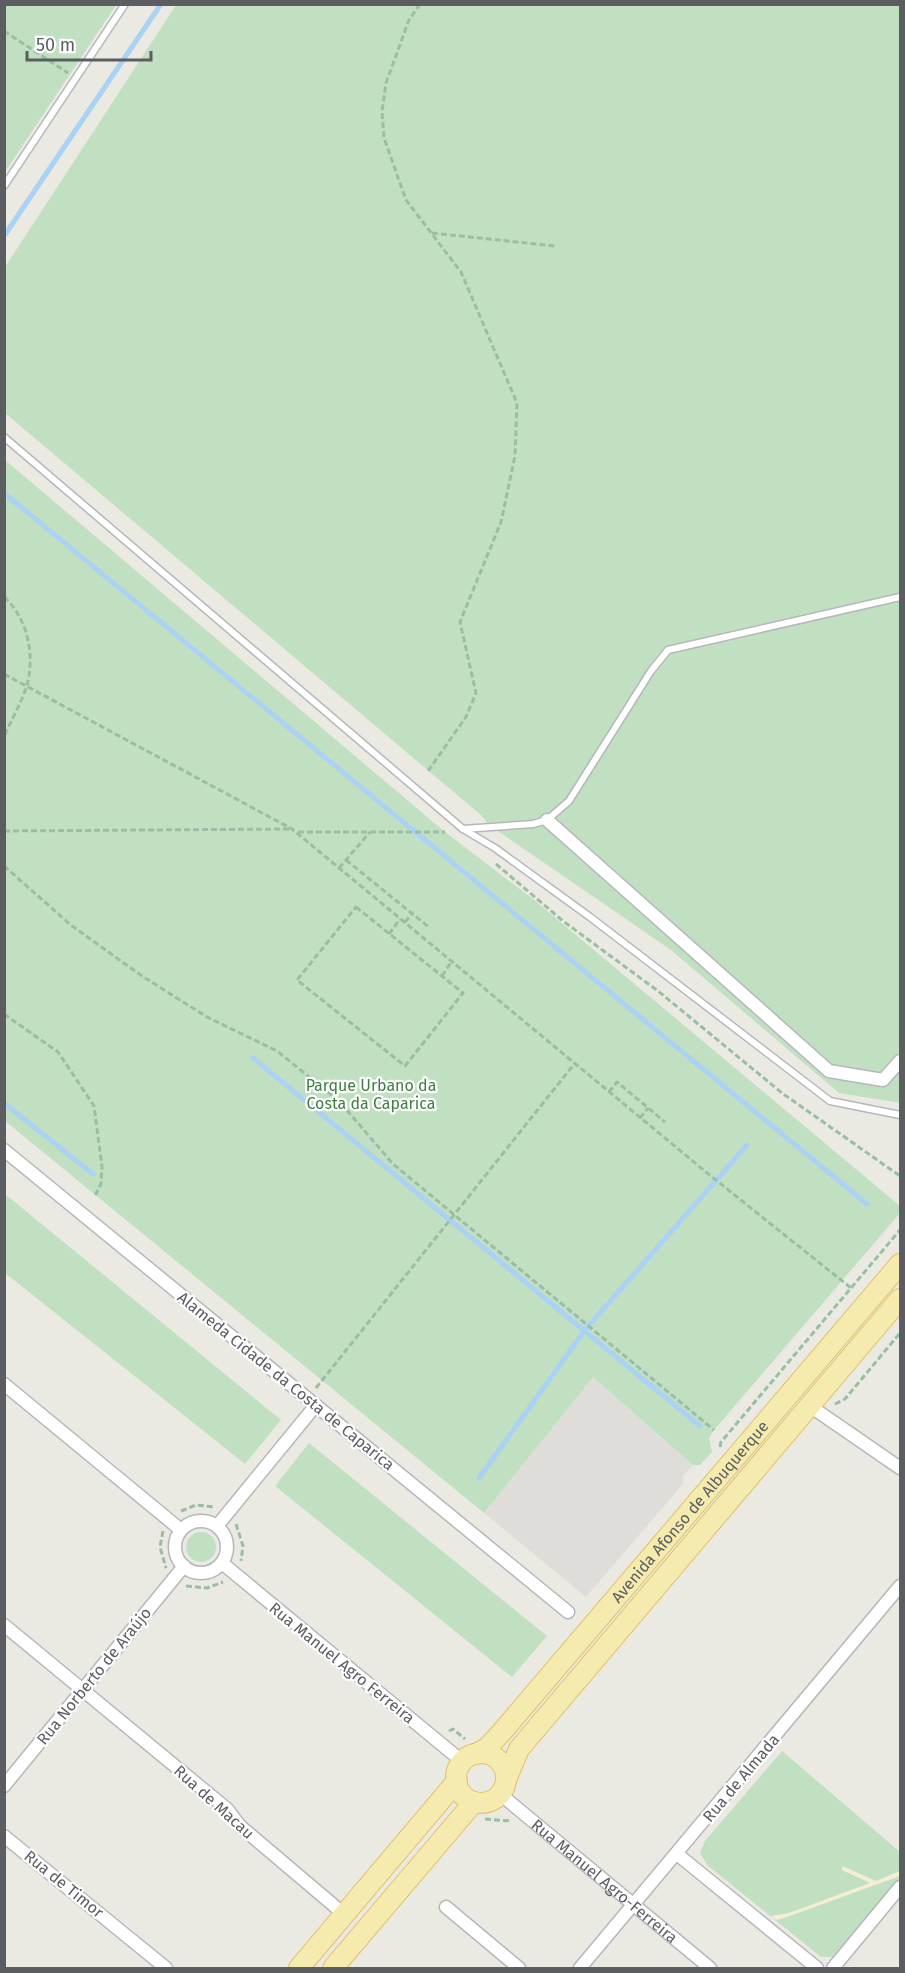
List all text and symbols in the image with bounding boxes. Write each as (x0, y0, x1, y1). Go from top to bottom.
scale bar (27, 24, 152, 62)
text: 50 m (36, 34, 75, 56)
park label: Parque Urbano da Costa da Caparica (306, 1076, 436, 1113)
street label: Alameda Cidade da Costa de Caparica (174, 1288, 398, 1474)
street label: Avenida Afonso de Albuquerque (607, 1417, 772, 1606)
street label: Rua Manuel Agro Ferreira (265, 1598, 419, 1728)
street label: Rua Norberto de Araújo (33, 1604, 155, 1748)
street label: Rua de Almada (699, 1730, 783, 1826)
street label: Rua de Macau (170, 1761, 258, 1843)
street label: Rua Manuel Agro-Ferreira (528, 1815, 682, 1947)
street label: Rua de Timor (21, 1846, 108, 1922)

